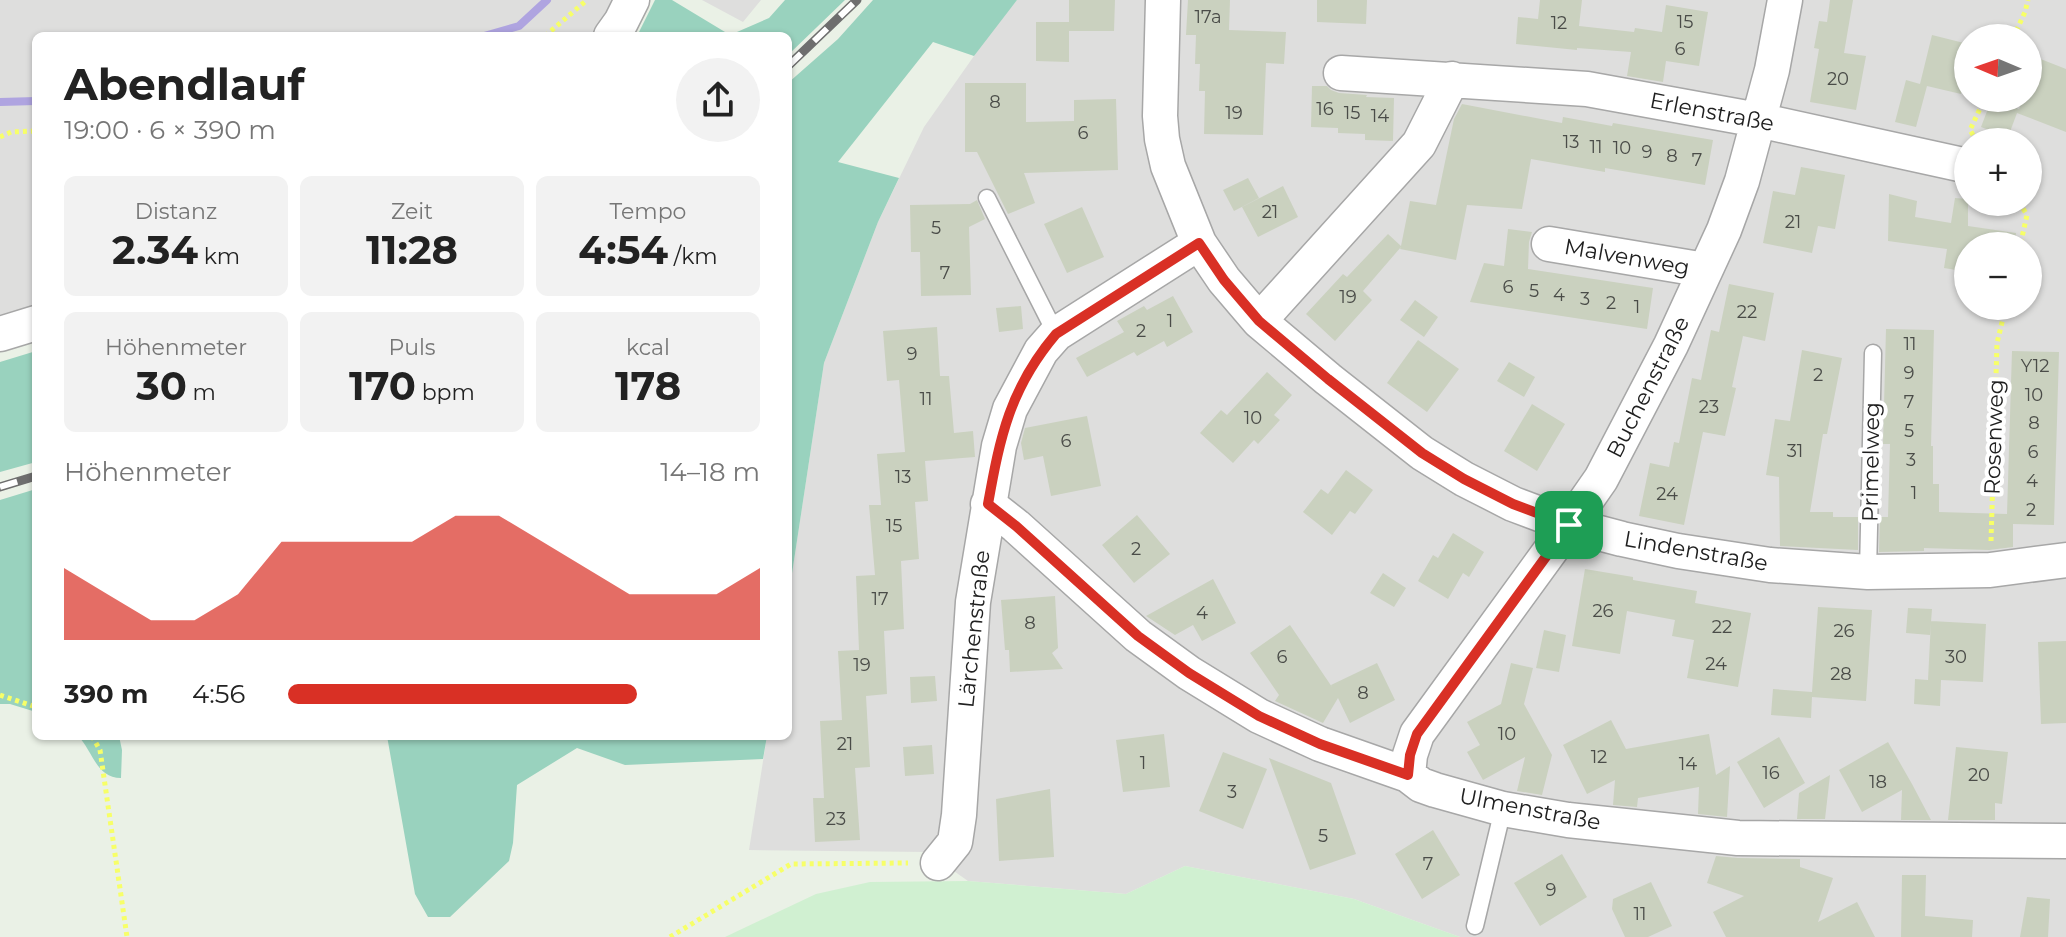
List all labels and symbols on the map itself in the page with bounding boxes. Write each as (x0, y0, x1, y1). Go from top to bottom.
house number: 17a (1194, 6, 1222, 28)
house number: 15 (1677, 11, 1693, 33)
house number: 12 (1551, 12, 1567, 34)
north arrow (1954, 24, 2042, 112)
house number: 6 (1675, 38, 1686, 60)
house number: 20 (1827, 68, 1849, 90)
street label: Erlenstraße (1648, 87, 1776, 137)
house number: 8 (989, 91, 1001, 113)
house number: 16 (1316, 98, 1334, 120)
house number: 19 (1225, 102, 1243, 124)
house number: 15 (1344, 102, 1360, 124)
house number: 14 (1371, 105, 1389, 127)
house number: 6 (1078, 122, 1089, 144)
house number: 13 (1563, 131, 1579, 153)
house number: 11 (1590, 136, 1603, 158)
house number: 10 (1613, 137, 1631, 159)
house number: 9 (1642, 141, 1653, 163)
house number: 8 (1666, 145, 1678, 167)
house number: 7 (1692, 149, 1702, 171)
house number: 21 (1262, 201, 1278, 223)
house number: 21 (1785, 211, 1801, 233)
house number: 5 (931, 217, 941, 239)
street label: Malvenweg (1562, 233, 1692, 281)
house number: 7 (940, 262, 950, 284)
house number: 6 (1503, 276, 1514, 298)
house number: 5 (1529, 280, 1539, 302)
house number: 4 (1553, 284, 1565, 306)
house number: 19 (1339, 286, 1357, 308)
house number: 3 (1580, 288, 1590, 310)
house number: 2 (1606, 292, 1616, 314)
house number: 1 (1634, 296, 1640, 318)
house number: 22 (1737, 301, 1757, 323)
house number: 1 (1167, 310, 1173, 332)
street label: Buchenstraße (1601, 312, 1695, 462)
house number: 2 (1136, 320, 1146, 342)
house number: 11 (1904, 333, 1917, 355)
house number: 9 (907, 343, 918, 365)
house number: Y12 (2021, 355, 2049, 377)
house number: 9 (1904, 362, 1915, 384)
house number: 2 (1813, 364, 1823, 386)
street label: Rosenweg (1978, 379, 2010, 495)
house number: 10 (2025, 384, 2043, 406)
house number: 11 (920, 388, 933, 410)
house number: 7 (1904, 391, 1914, 413)
house number: 23 (1699, 396, 1719, 418)
street label: Primelweg (1856, 402, 1886, 522)
house number: 10 (1244, 407, 1262, 429)
house number: 8 (2028, 412, 2040, 434)
house number: 5 (1904, 420, 1914, 442)
house number: 6 (1061, 430, 1072, 452)
house number: 31 (1787, 440, 1803, 462)
house number: 6 (2028, 441, 2039, 463)
house number: 3 (1906, 449, 1916, 471)
house number: 13 (895, 466, 911, 488)
house number: 4 (2026, 470, 2038, 492)
house number: 1 (1911, 482, 1917, 504)
house number: 24 (1656, 483, 1678, 505)
pin (1535, 491, 1603, 559)
house number: 2 (2026, 499, 2036, 521)
house number: 15 (886, 515, 902, 537)
street label: Lindenstraße (1622, 525, 1770, 577)
house number: 2 (1131, 538, 1141, 560)
street label: Lärchenstraße (952, 549, 996, 709)
house number: 17 (871, 588, 889, 610)
house number: 26 (1592, 600, 1614, 622)
house number: 4 (1196, 602, 1208, 624)
house number: 8 (1024, 612, 1036, 634)
house number: 22 (1712, 616, 1732, 638)
house number: 26 (1833, 620, 1855, 642)
house number: 6 (1277, 646, 1288, 668)
house number: 30 (1945, 646, 1967, 668)
house number: 24 (1705, 653, 1727, 675)
house number: 19 (853, 654, 871, 676)
house number: 28 (1830, 663, 1852, 685)
house number: 8 (1357, 682, 1369, 704)
house number: 10 (1498, 723, 1516, 745)
house number: 21 (837, 733, 853, 755)
house number: 12 (1591, 746, 1607, 768)
house number: 1 (1140, 752, 1146, 774)
house number: 14 (1679, 753, 1697, 775)
house number: 16 (1762, 762, 1780, 784)
house number: 20 (1968, 764, 1990, 786)
house number: 18 (1869, 771, 1887, 793)
house number: 3 (1227, 781, 1237, 803)
street label: Ulmenstraße (1457, 782, 1603, 836)
house number: 23 (826, 808, 846, 830)
house number: 5 (1318, 825, 1328, 847)
house number: 7 (1423, 853, 1433, 875)
house number: 9 (1546, 879, 1557, 901)
house number: 11 (1634, 903, 1647, 925)

